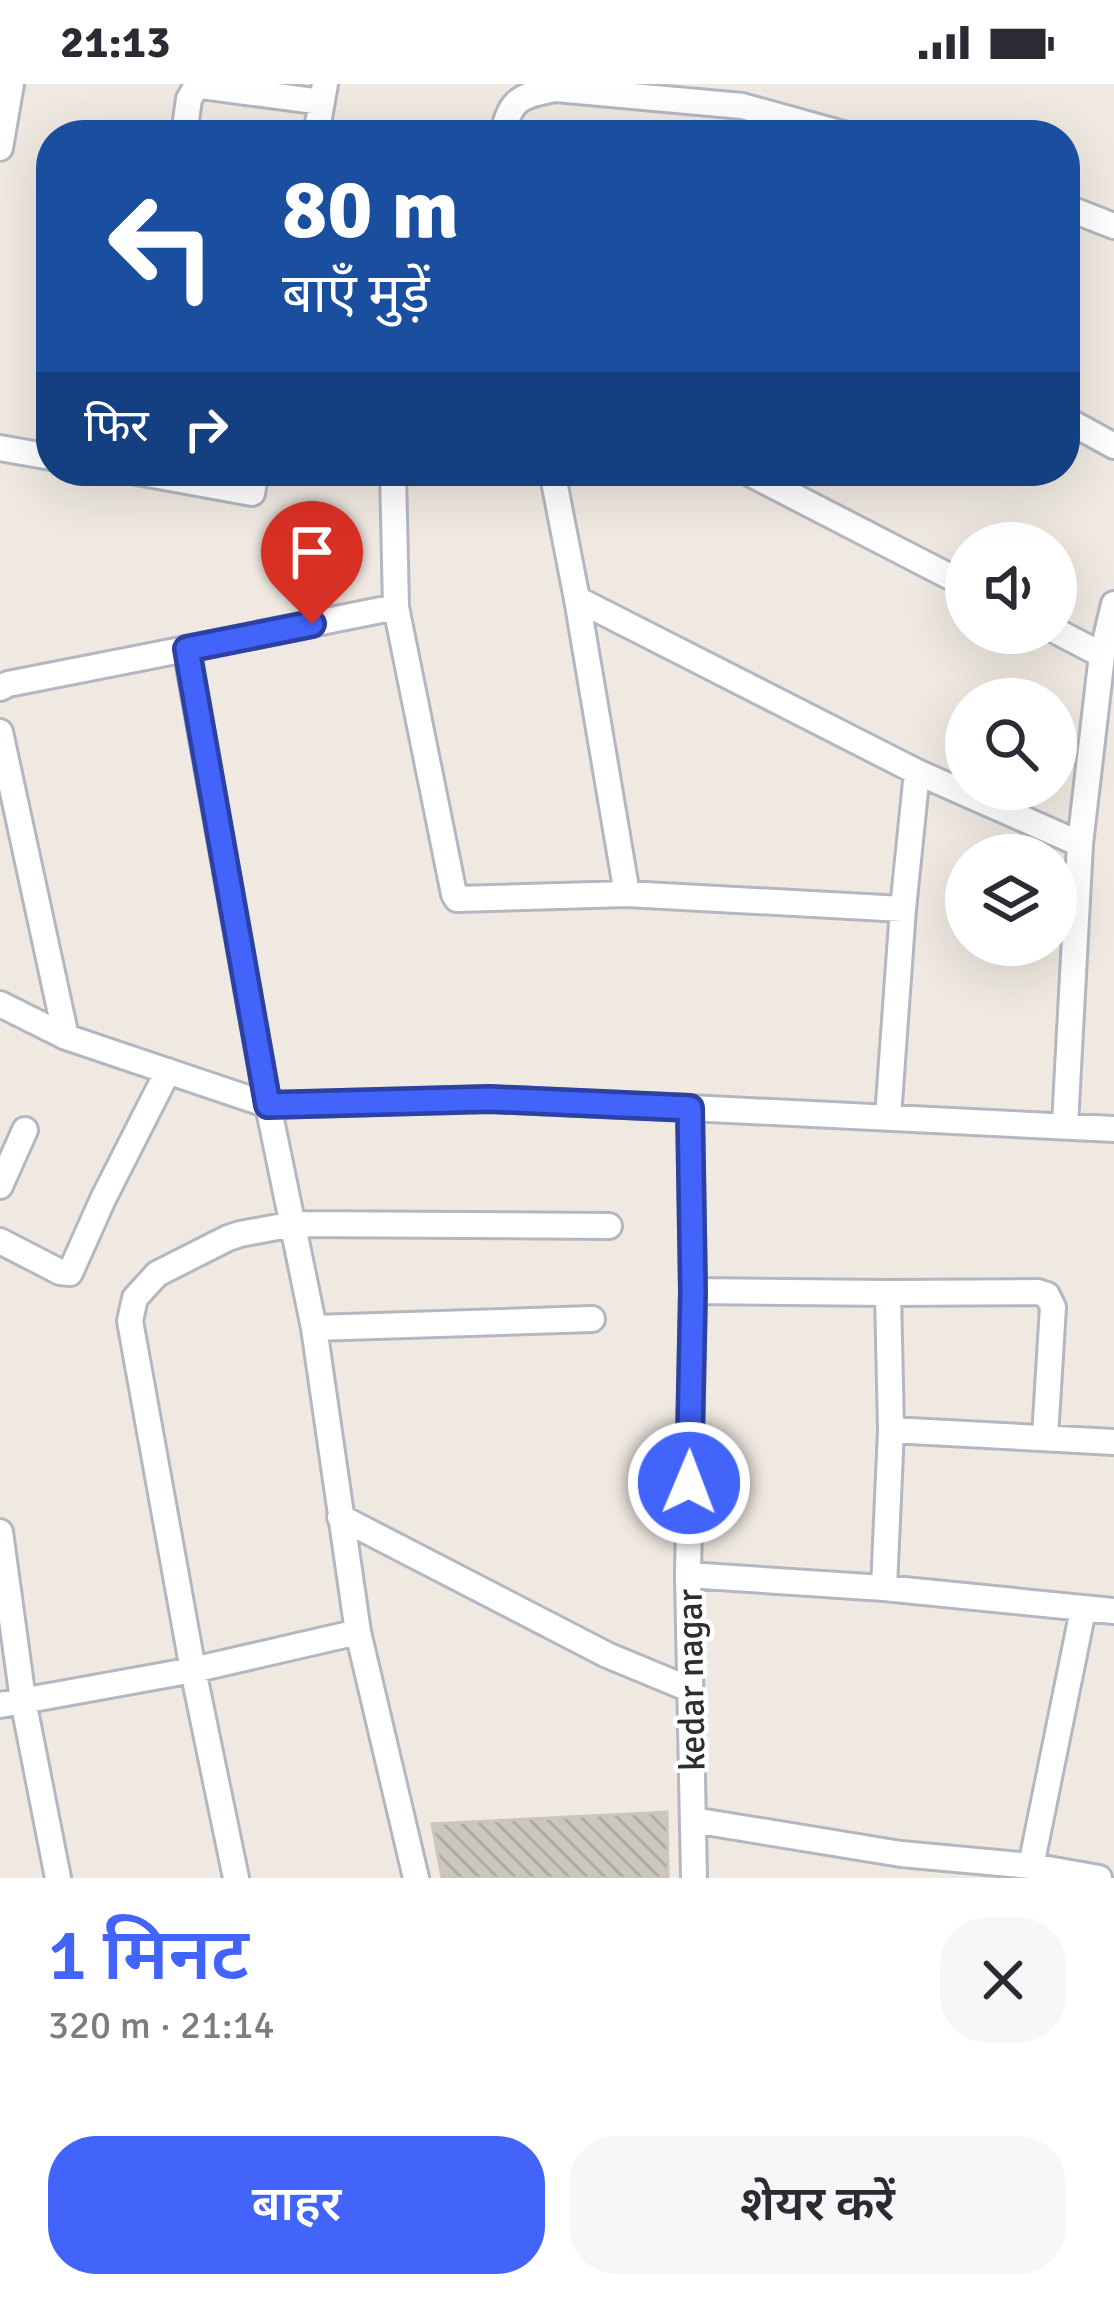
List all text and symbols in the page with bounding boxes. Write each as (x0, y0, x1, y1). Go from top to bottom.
text: 21:13 (60, 15, 170, 70)
text: 80 m (282, 158, 459, 262)
icon: left (84, 168, 240, 324)
text: बाएँ मुड़ें (282, 261, 430, 328)
icon: right (173, 396, 239, 462)
text: फिर (84, 399, 149, 454)
pin (261, 501, 363, 624)
icon: arrive (279, 519, 345, 585)
map controls (945, 522, 1077, 966)
button: sound (945, 522, 1077, 654)
button: search (945, 678, 1077, 810)
button: layers (945, 834, 1077, 966)
position arrow (626, 1420, 752, 1546)
street label: kedar nagar (667, 1588, 716, 1771)
text: 1 मिनट (48, 1911, 249, 2000)
button: close (940, 1917, 1066, 2043)
text: 320 m · 21:14 (48, 2001, 275, 2049)
button: बाहर (48, 2136, 545, 2274)
button: शेयर करें (569, 2136, 1066, 2274)

